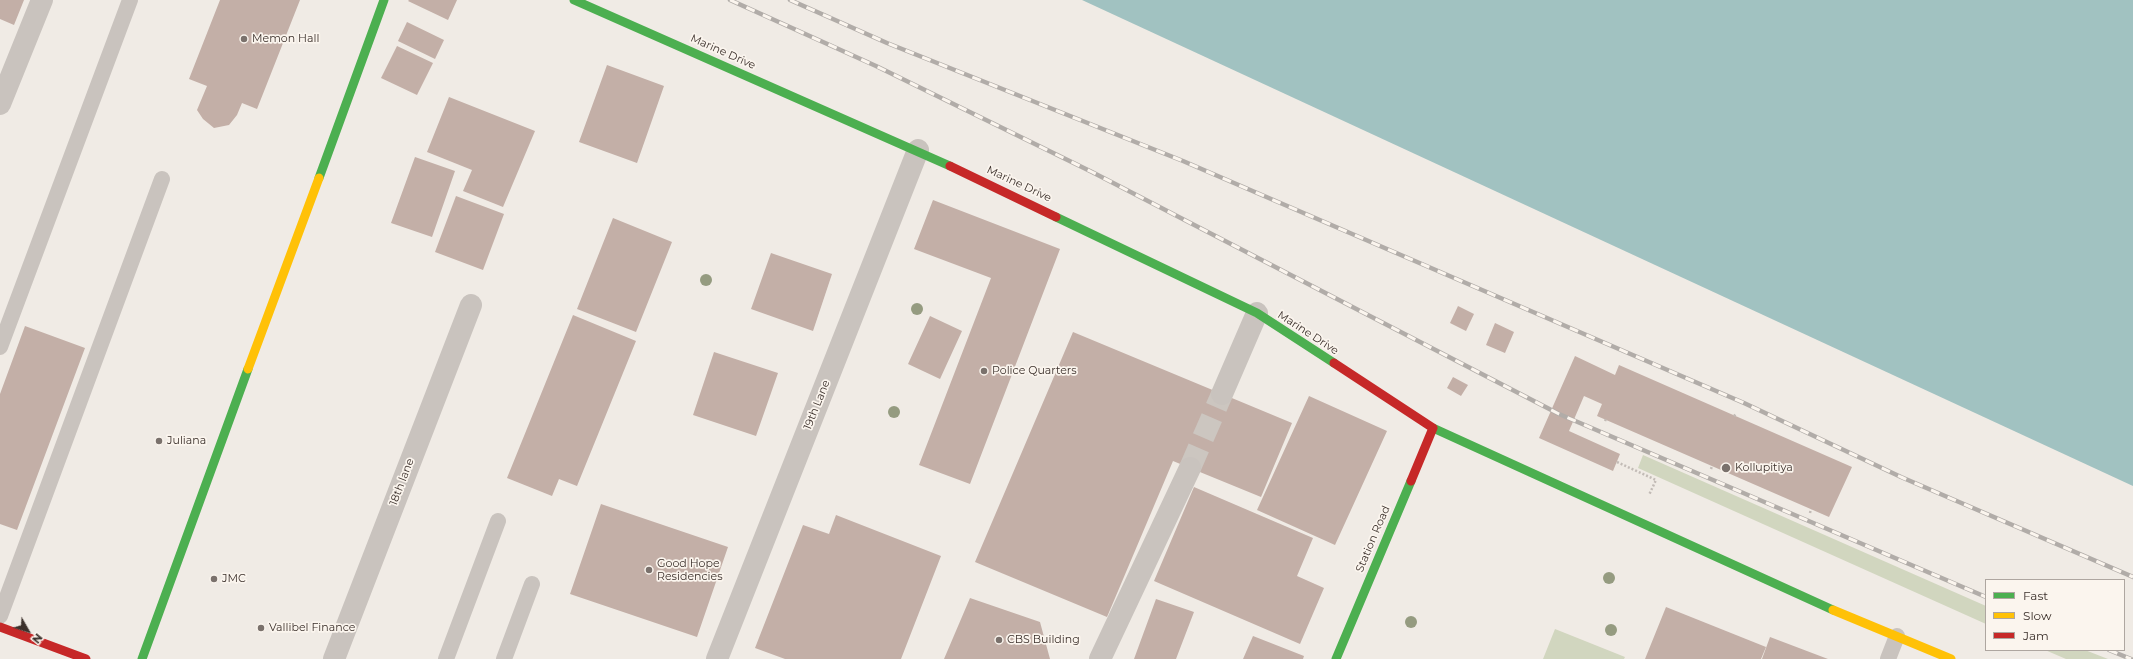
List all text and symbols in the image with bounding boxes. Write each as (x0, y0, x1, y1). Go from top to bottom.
place label: Memon Hall (252, 32, 319, 46)
street label: Marine Drive (688, 32, 758, 72)
marker: Memon Hall (239, 34, 249, 44)
street label: Marine Drive (984, 163, 1054, 205)
street label: Marine Drive (1275, 308, 1341, 358)
place label: Police Quarters (992, 364, 1077, 378)
marker: Police Quarters (979, 366, 989, 376)
street label: 19th Lane (801, 378, 833, 432)
place label: Juliana (167, 434, 206, 448)
marker: Juliana (154, 436, 164, 446)
street label: 18th lane (387, 457, 417, 507)
place label: Kollupitiya (1735, 461, 1793, 475)
marker: Kollupitiya (1720, 462, 1732, 474)
street label: Station Road (1353, 504, 1393, 574)
place label: Good Hope Residencies (657, 557, 723, 583)
marker: Good Hope Residencies (644, 565, 654, 575)
place label: JMC (222, 572, 246, 586)
marker: JMC (209, 574, 219, 584)
legend (1985, 579, 2125, 651)
text: Fast (2023, 588, 2048, 603)
text: Slow (2023, 608, 2052, 623)
north arrow (8, 611, 48, 651)
place label: Vallibel Finance (269, 621, 355, 635)
marker: Vallibel Finance (256, 623, 266, 633)
text: Jam (2023, 628, 2049, 643)
text: N (29, 631, 46, 646)
place label: CBS Building (1007, 633, 1080, 647)
marker: CBS Building (994, 635, 1004, 645)

